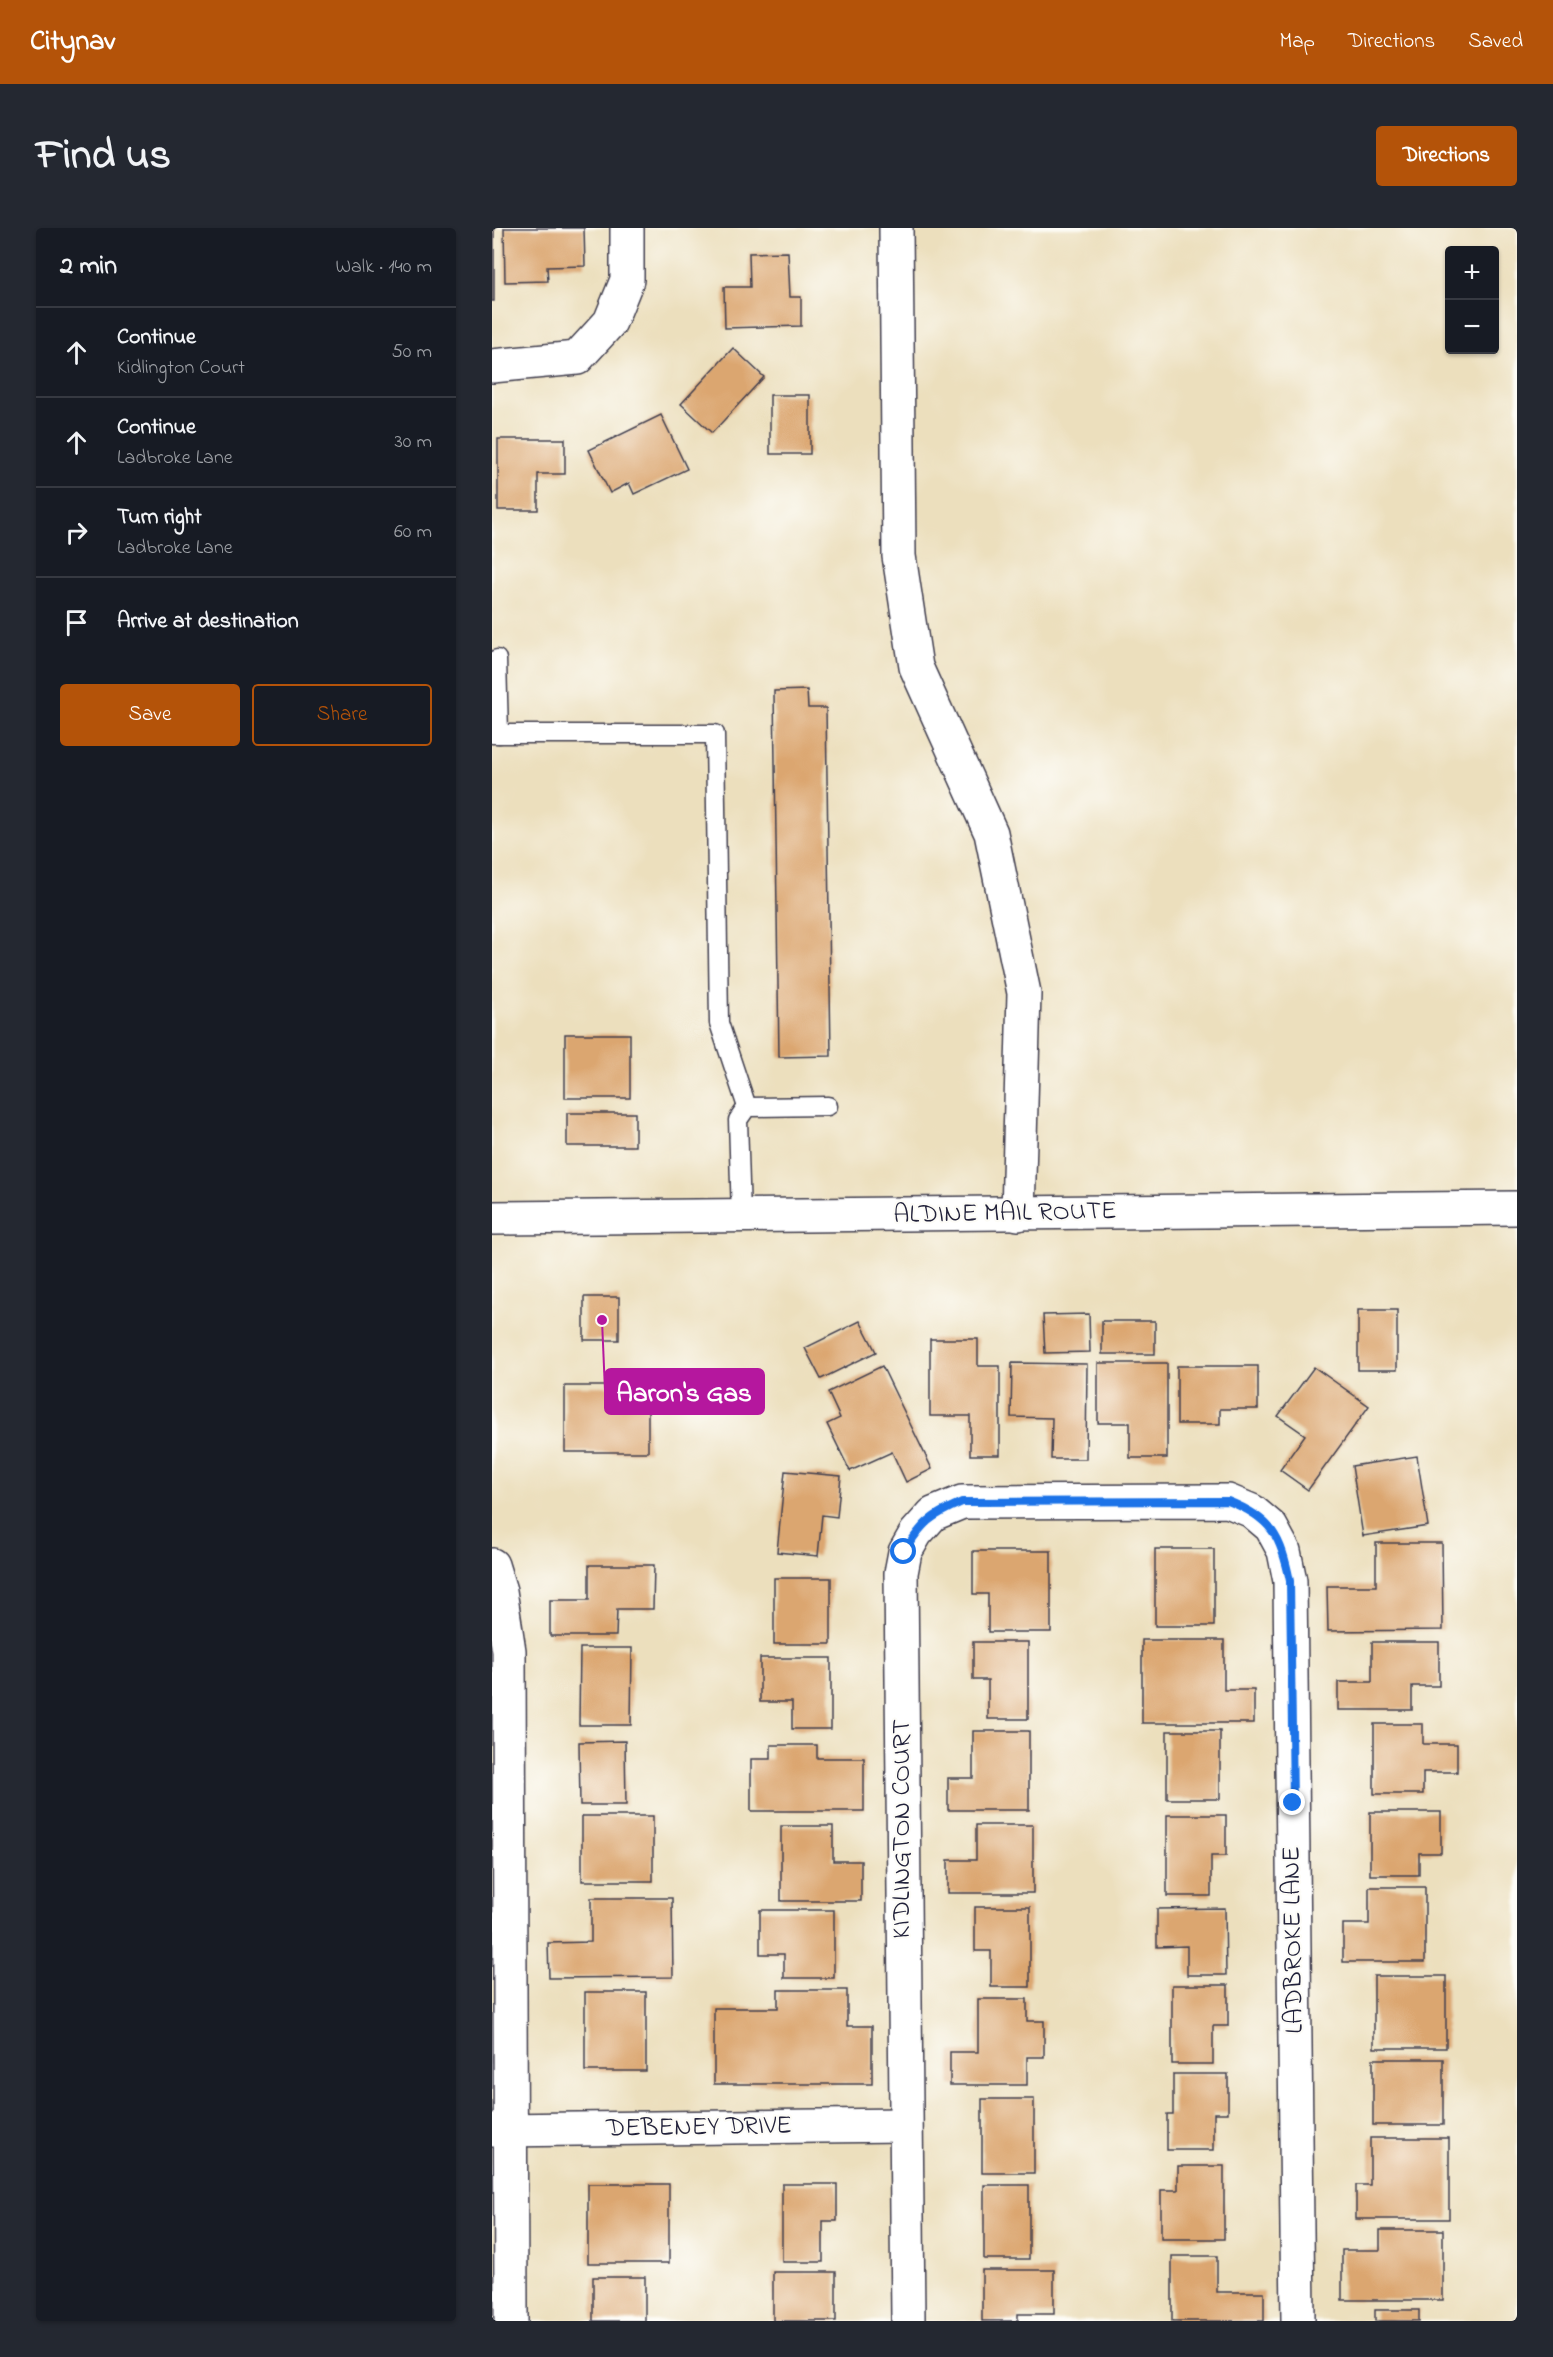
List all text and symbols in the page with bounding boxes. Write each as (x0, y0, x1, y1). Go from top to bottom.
text: Citynav (30, 22, 115, 63)
text: Map (1279, 27, 1315, 57)
text: Directions (1348, 27, 1435, 57)
text: Saved (1468, 27, 1523, 57)
text: Find us (36, 126, 171, 187)
button: Directions (1376, 126, 1517, 186)
map controls (1445, 246, 1499, 354)
button: + (1445, 246, 1499, 300)
text: 2 min (60, 248, 117, 286)
text: Walk · 140 m (336, 253, 432, 282)
button: − (1445, 300, 1499, 354)
text: Continue (117, 322, 196, 354)
icon: ahead (60, 336, 93, 369)
text: 50 m (391, 338, 432, 367)
text: Kidlington Court (117, 354, 245, 383)
text: Continue (117, 412, 196, 444)
icon: ahead (60, 426, 93, 459)
text: 30 m (395, 428, 432, 457)
text: Ladbroke Lane (117, 444, 233, 473)
text: Turn right (117, 502, 202, 534)
icon: right (60, 516, 93, 549)
text: 60 m (394, 518, 432, 547)
text: Ladbroke Lane (117, 534, 233, 563)
icon: arrive (60, 606, 93, 639)
text: Arrive at destination (117, 606, 299, 638)
button: Save (60, 684, 240, 746)
button: Share (252, 684, 432, 746)
street label: ALDINE MAIL ROUTE (893, 1193, 1117, 1235)
callout: Aaron's Gas (605, 1369, 764, 1414)
text: Aaron's Gas (616, 1375, 752, 1414)
route start (890, 1538, 916, 1564)
street label: KIDLINGTON COURT (884, 1719, 922, 1939)
route end (1279, 1789, 1305, 1815)
street label: LADBROKE LANE (1273, 1846, 1315, 2034)
street label: DEBENEY DRIVE (605, 2107, 792, 2149)

